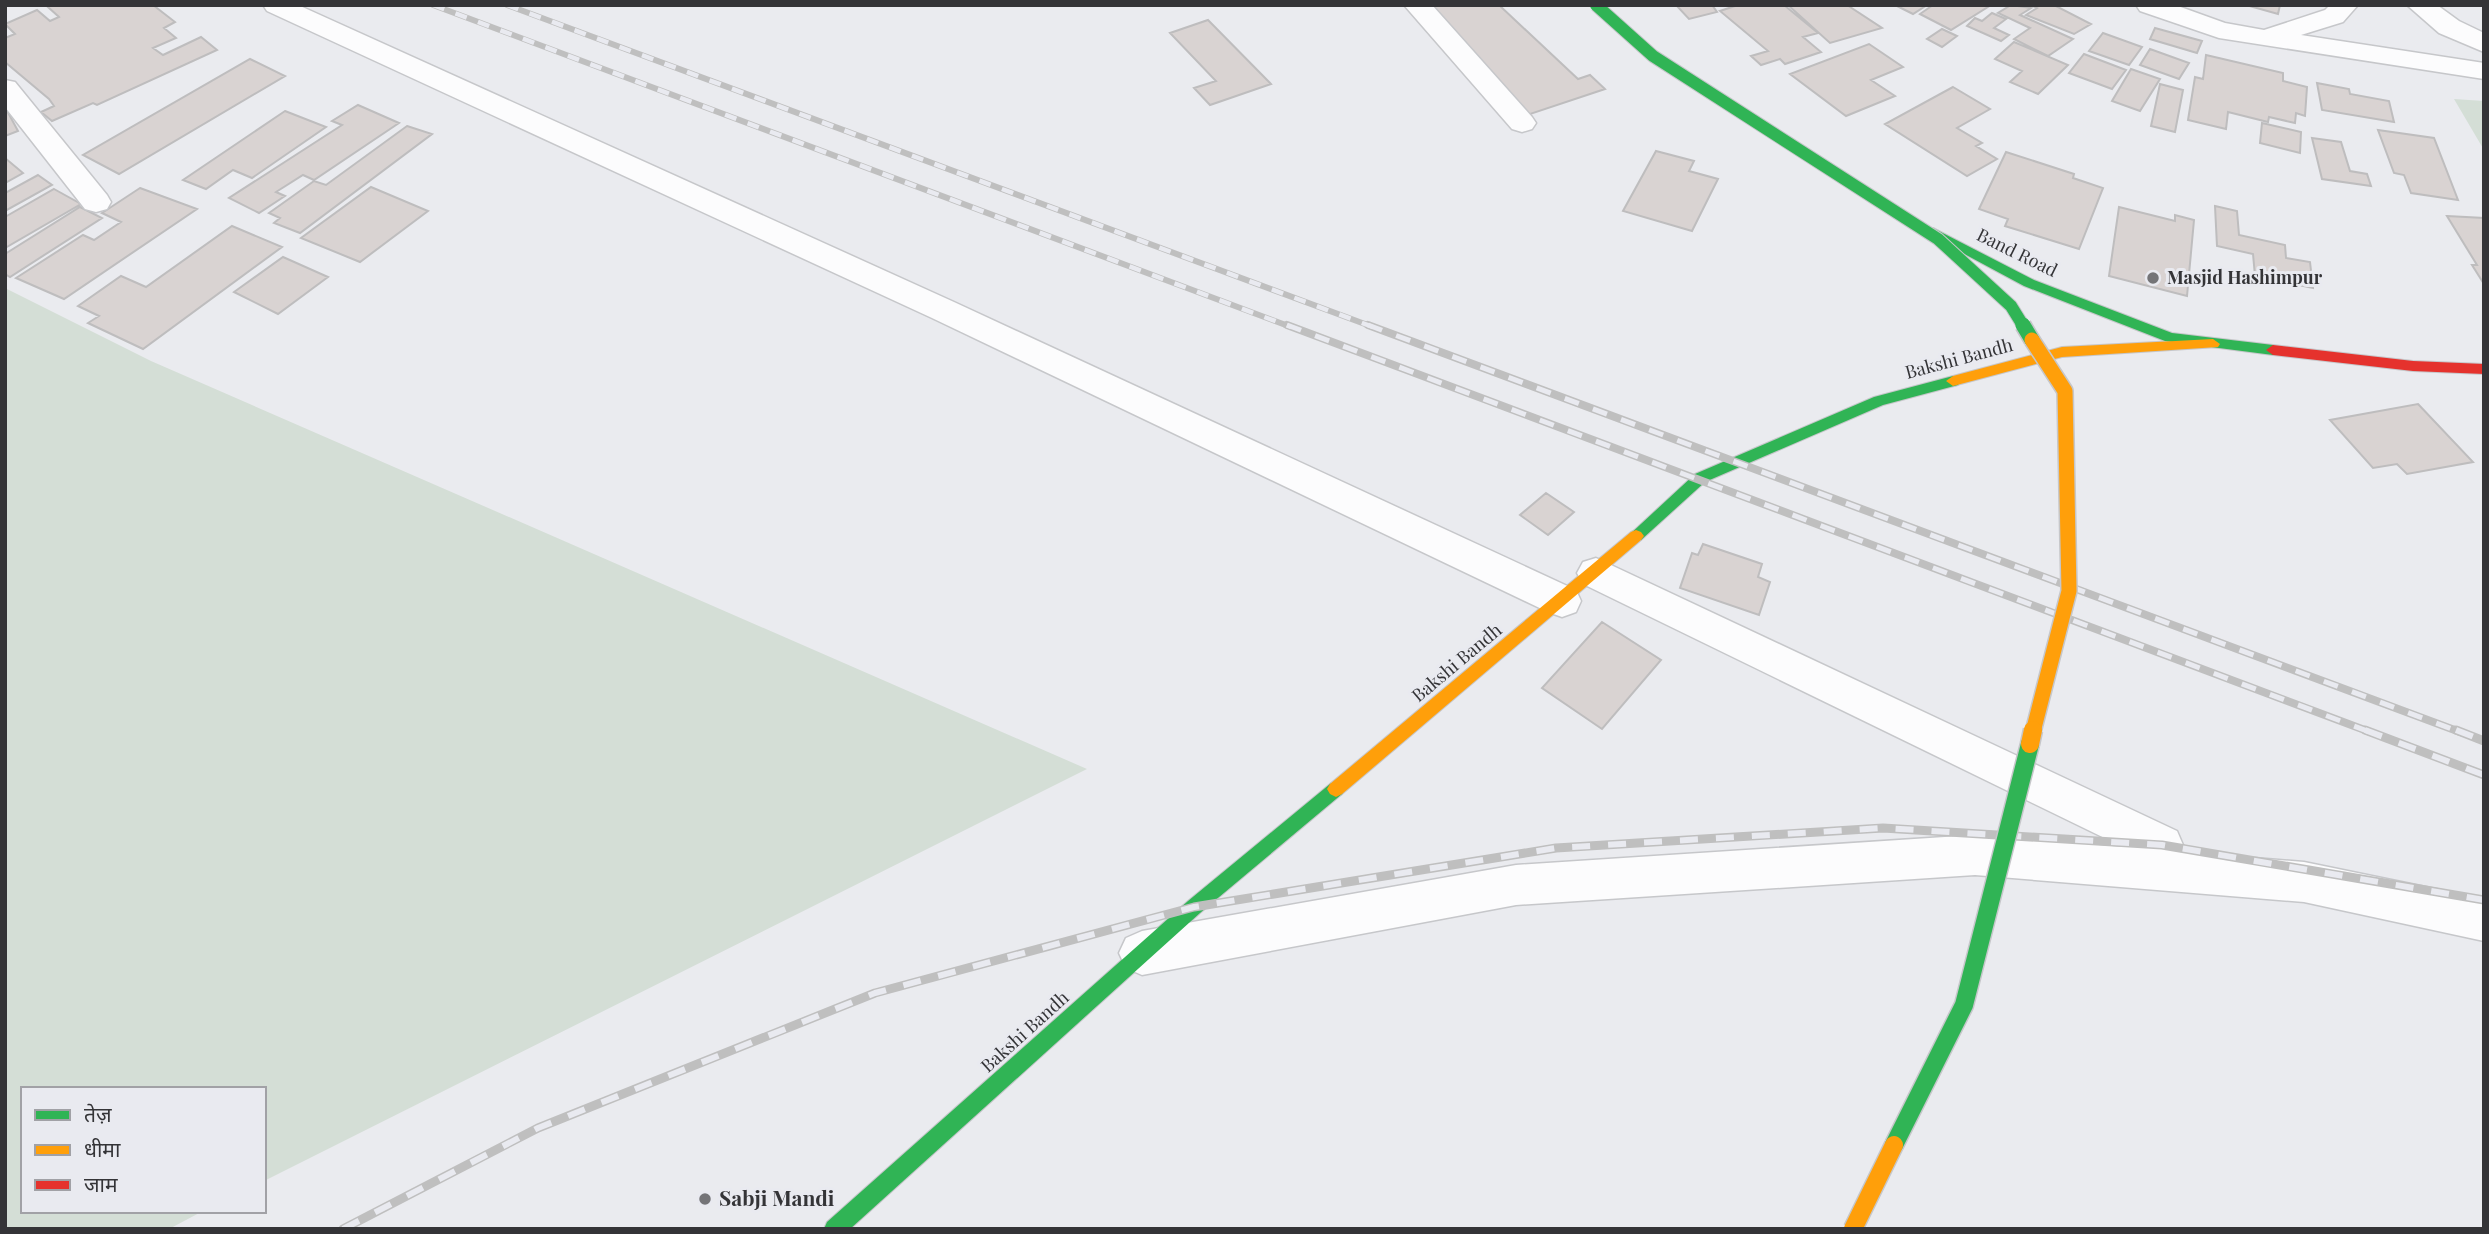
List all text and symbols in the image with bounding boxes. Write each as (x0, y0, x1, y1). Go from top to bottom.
street label: Band Road (1973, 222, 2062, 282)
place label: Masjid Hashimpur (2167, 265, 2323, 289)
marker: Masjid Hashimpur (2145, 270, 2161, 286)
street label: Bakshi Bandh (1902, 332, 2016, 384)
street label: Bakshi Bandh (1406, 617, 1507, 707)
street label: Bakshi Bandh (975, 985, 1074, 1077)
legend (21, 1087, 266, 1213)
text: तेज़ (84, 1099, 112, 1127)
text: धीमा (84, 1134, 121, 1162)
text: जाम (84, 1169, 118, 1197)
place label: Sabji Mandi (719, 1183, 835, 1211)
marker: Sabji Mandi (697, 1191, 713, 1207)

